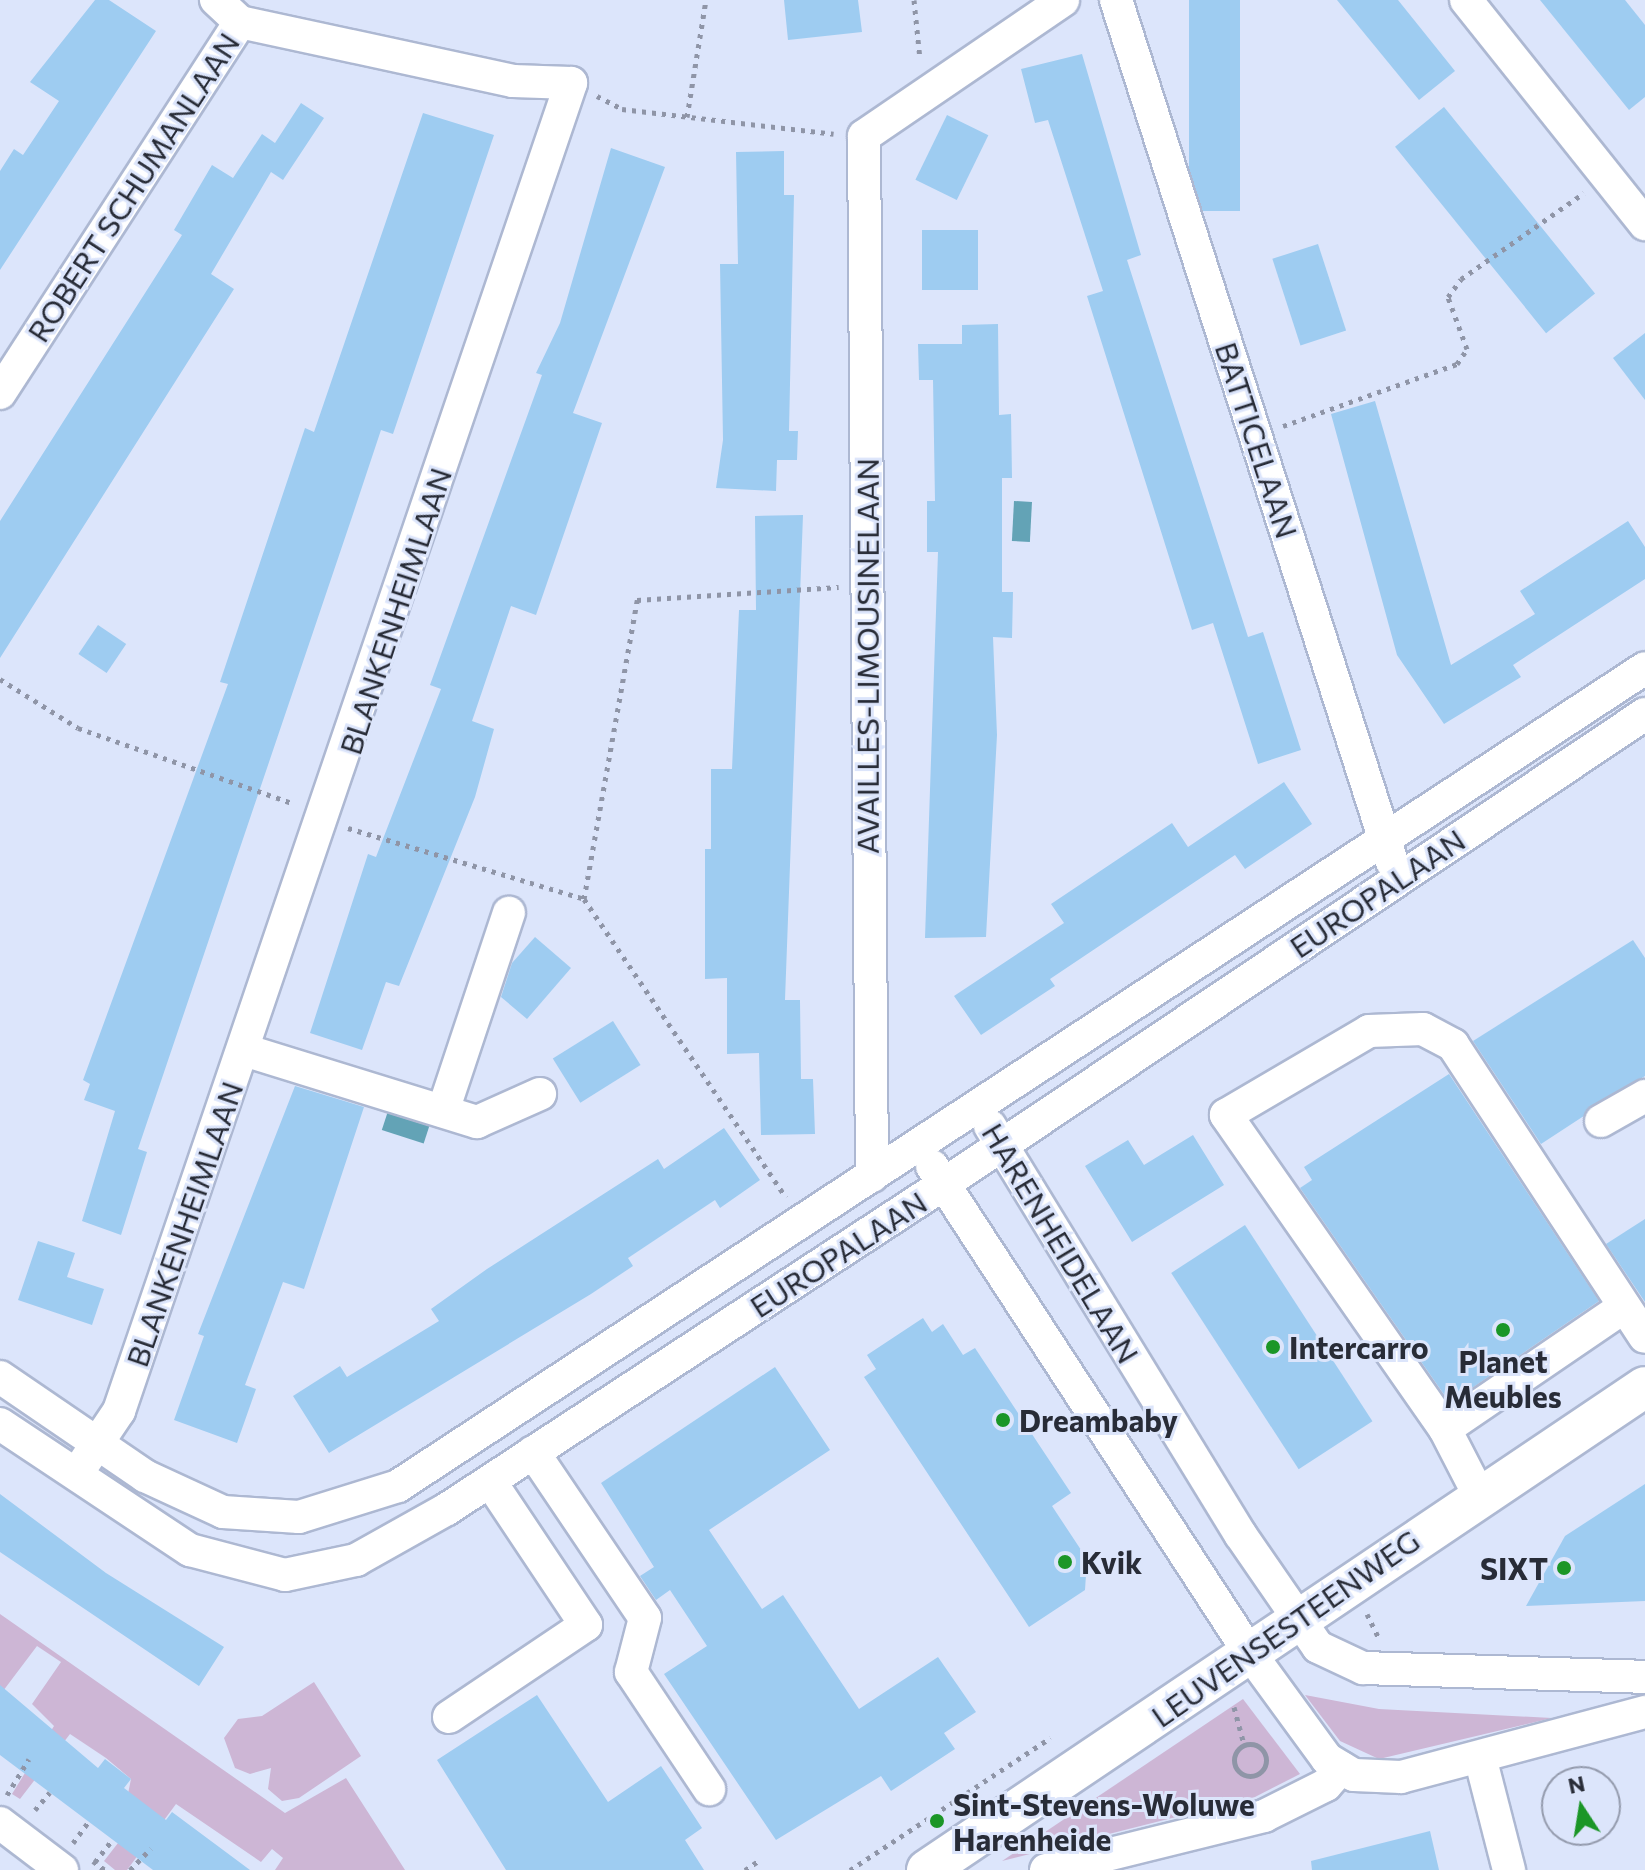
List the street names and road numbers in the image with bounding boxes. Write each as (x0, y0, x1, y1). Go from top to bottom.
street label: ROBERT SCHUMANLAAN (20, 26, 246, 348)
street label: BATTICELAAN (1208, 338, 1306, 542)
street label: AVAILLES-LIMOUSINELAAN (849, 458, 885, 854)
street label: BLANKENHEIMLAAN (332, 463, 458, 759)
street label: EUROPALAAN (1283, 821, 1471, 965)
street label: BLANKENHEIMLAAN (118, 1077, 250, 1371)
street label: HARENHEIDELAAN (975, 1117, 1147, 1369)
street label: EUROPALAAN (743, 1184, 933, 1324)
street label: LEUVENSESTEENWEG (1144, 1522, 1426, 1734)

